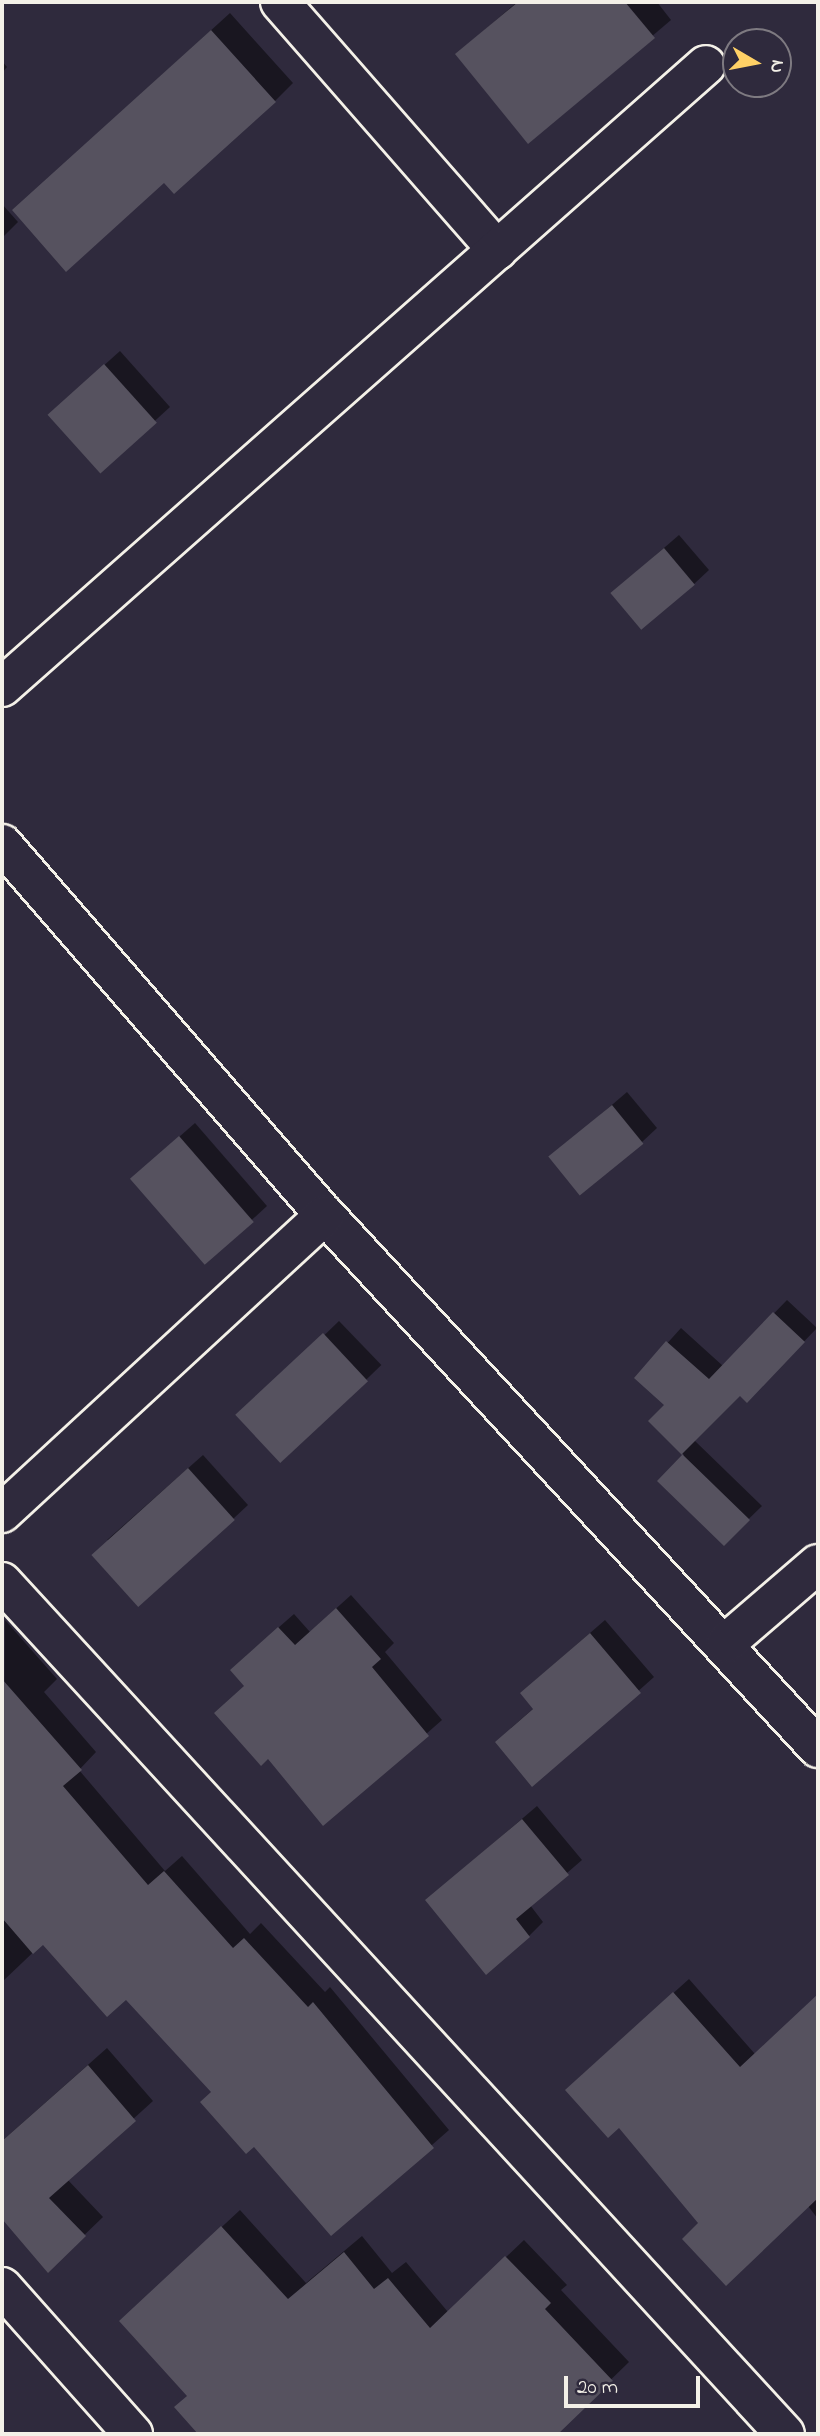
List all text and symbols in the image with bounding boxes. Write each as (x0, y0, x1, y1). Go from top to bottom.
north arrow (722, 28, 792, 98)
text: N (762, 58, 791, 75)
scale bar (568, 2362, 704, 2406)
text: 20 m (577, 2373, 618, 2403)

